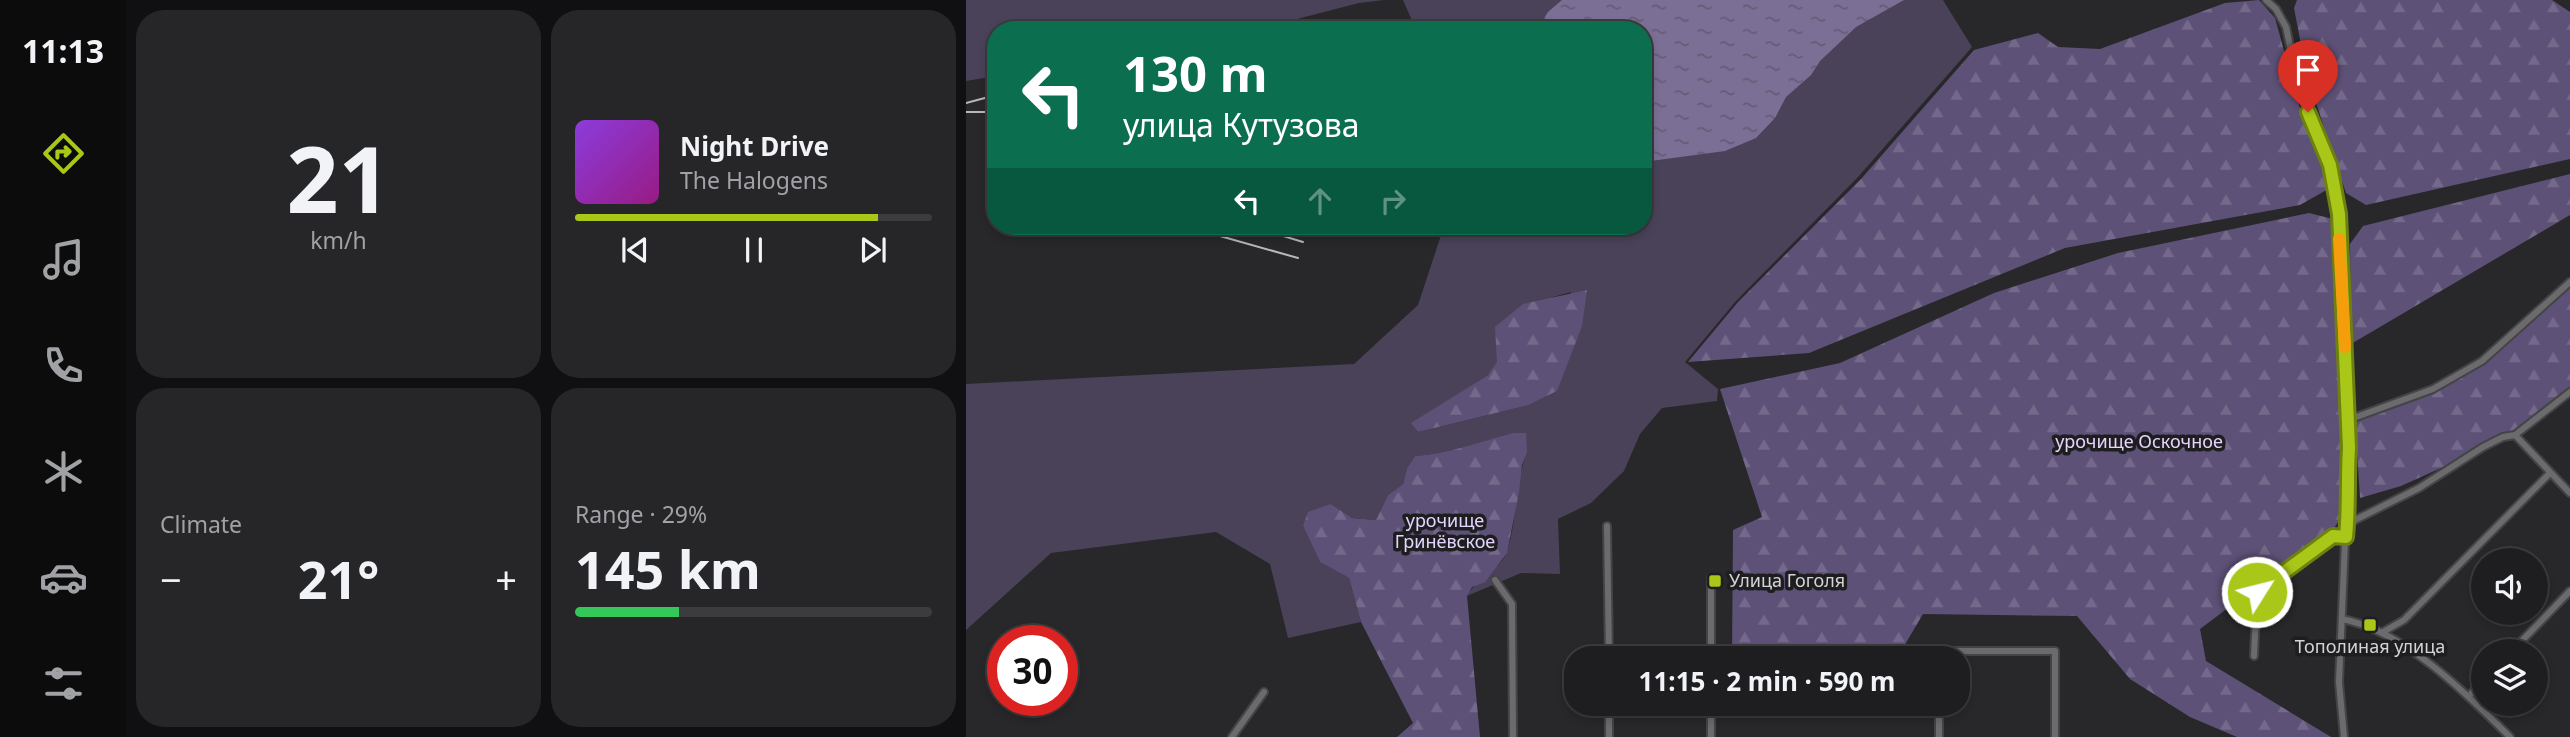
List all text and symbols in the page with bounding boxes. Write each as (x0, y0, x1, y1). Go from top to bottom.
text: 11:13 (22, 29, 104, 72)
text: 130 m (1123, 40, 1268, 106)
pin (2278, 40, 2338, 112)
icon: left (1008, 49, 1099, 140)
icon: arrive (2289, 51, 2327, 89)
text: улица Кутузова (1123, 103, 1360, 146)
text: 21 (286, 116, 391, 240)
text: Night Drive (680, 128, 829, 164)
icon: directions (39, 129, 88, 178)
text: The Halogens (680, 164, 828, 196)
icon: left (1228, 182, 1266, 220)
icon: ahead (1301, 182, 1339, 220)
icon: right (1374, 182, 1412, 220)
text: km/h (310, 224, 367, 256)
icon: previous (616, 231, 654, 269)
icon: pause (735, 231, 773, 269)
icon: next (854, 231, 892, 269)
icon: music (39, 235, 88, 284)
icon: phone (39, 341, 88, 390)
park label: урочище Оскочное (2055, 429, 2223, 453)
icon: climate (39, 447, 88, 496)
text: Range · 29% (575, 498, 707, 530)
text: Climate (160, 508, 242, 540)
park label: урочище Гринёвское (1395, 508, 1495, 553)
text: 145 km (575, 533, 761, 604)
text: 21° (298, 543, 379, 614)
map controls (2471, 548, 2548, 716)
button: sound (2471, 548, 2548, 625)
icon: car (39, 553, 88, 602)
text: − (160, 553, 182, 605)
text: + (495, 553, 517, 605)
position arrow (2220, 555, 2294, 629)
place label: Улица Гоголя (1729, 568, 1845, 592)
marker: Улица Гоголя (1707, 573, 1723, 589)
marker: Тополиная улица (2362, 617, 2378, 633)
speed limit sign: 30 (987, 625, 1078, 716)
place label: Тополиная улица (2295, 634, 2445, 658)
button: layers (2471, 639, 2548, 716)
icon: filters (39, 659, 88, 708)
text: 11:15 · 2 min · 590 m (1639, 663, 1895, 699)

